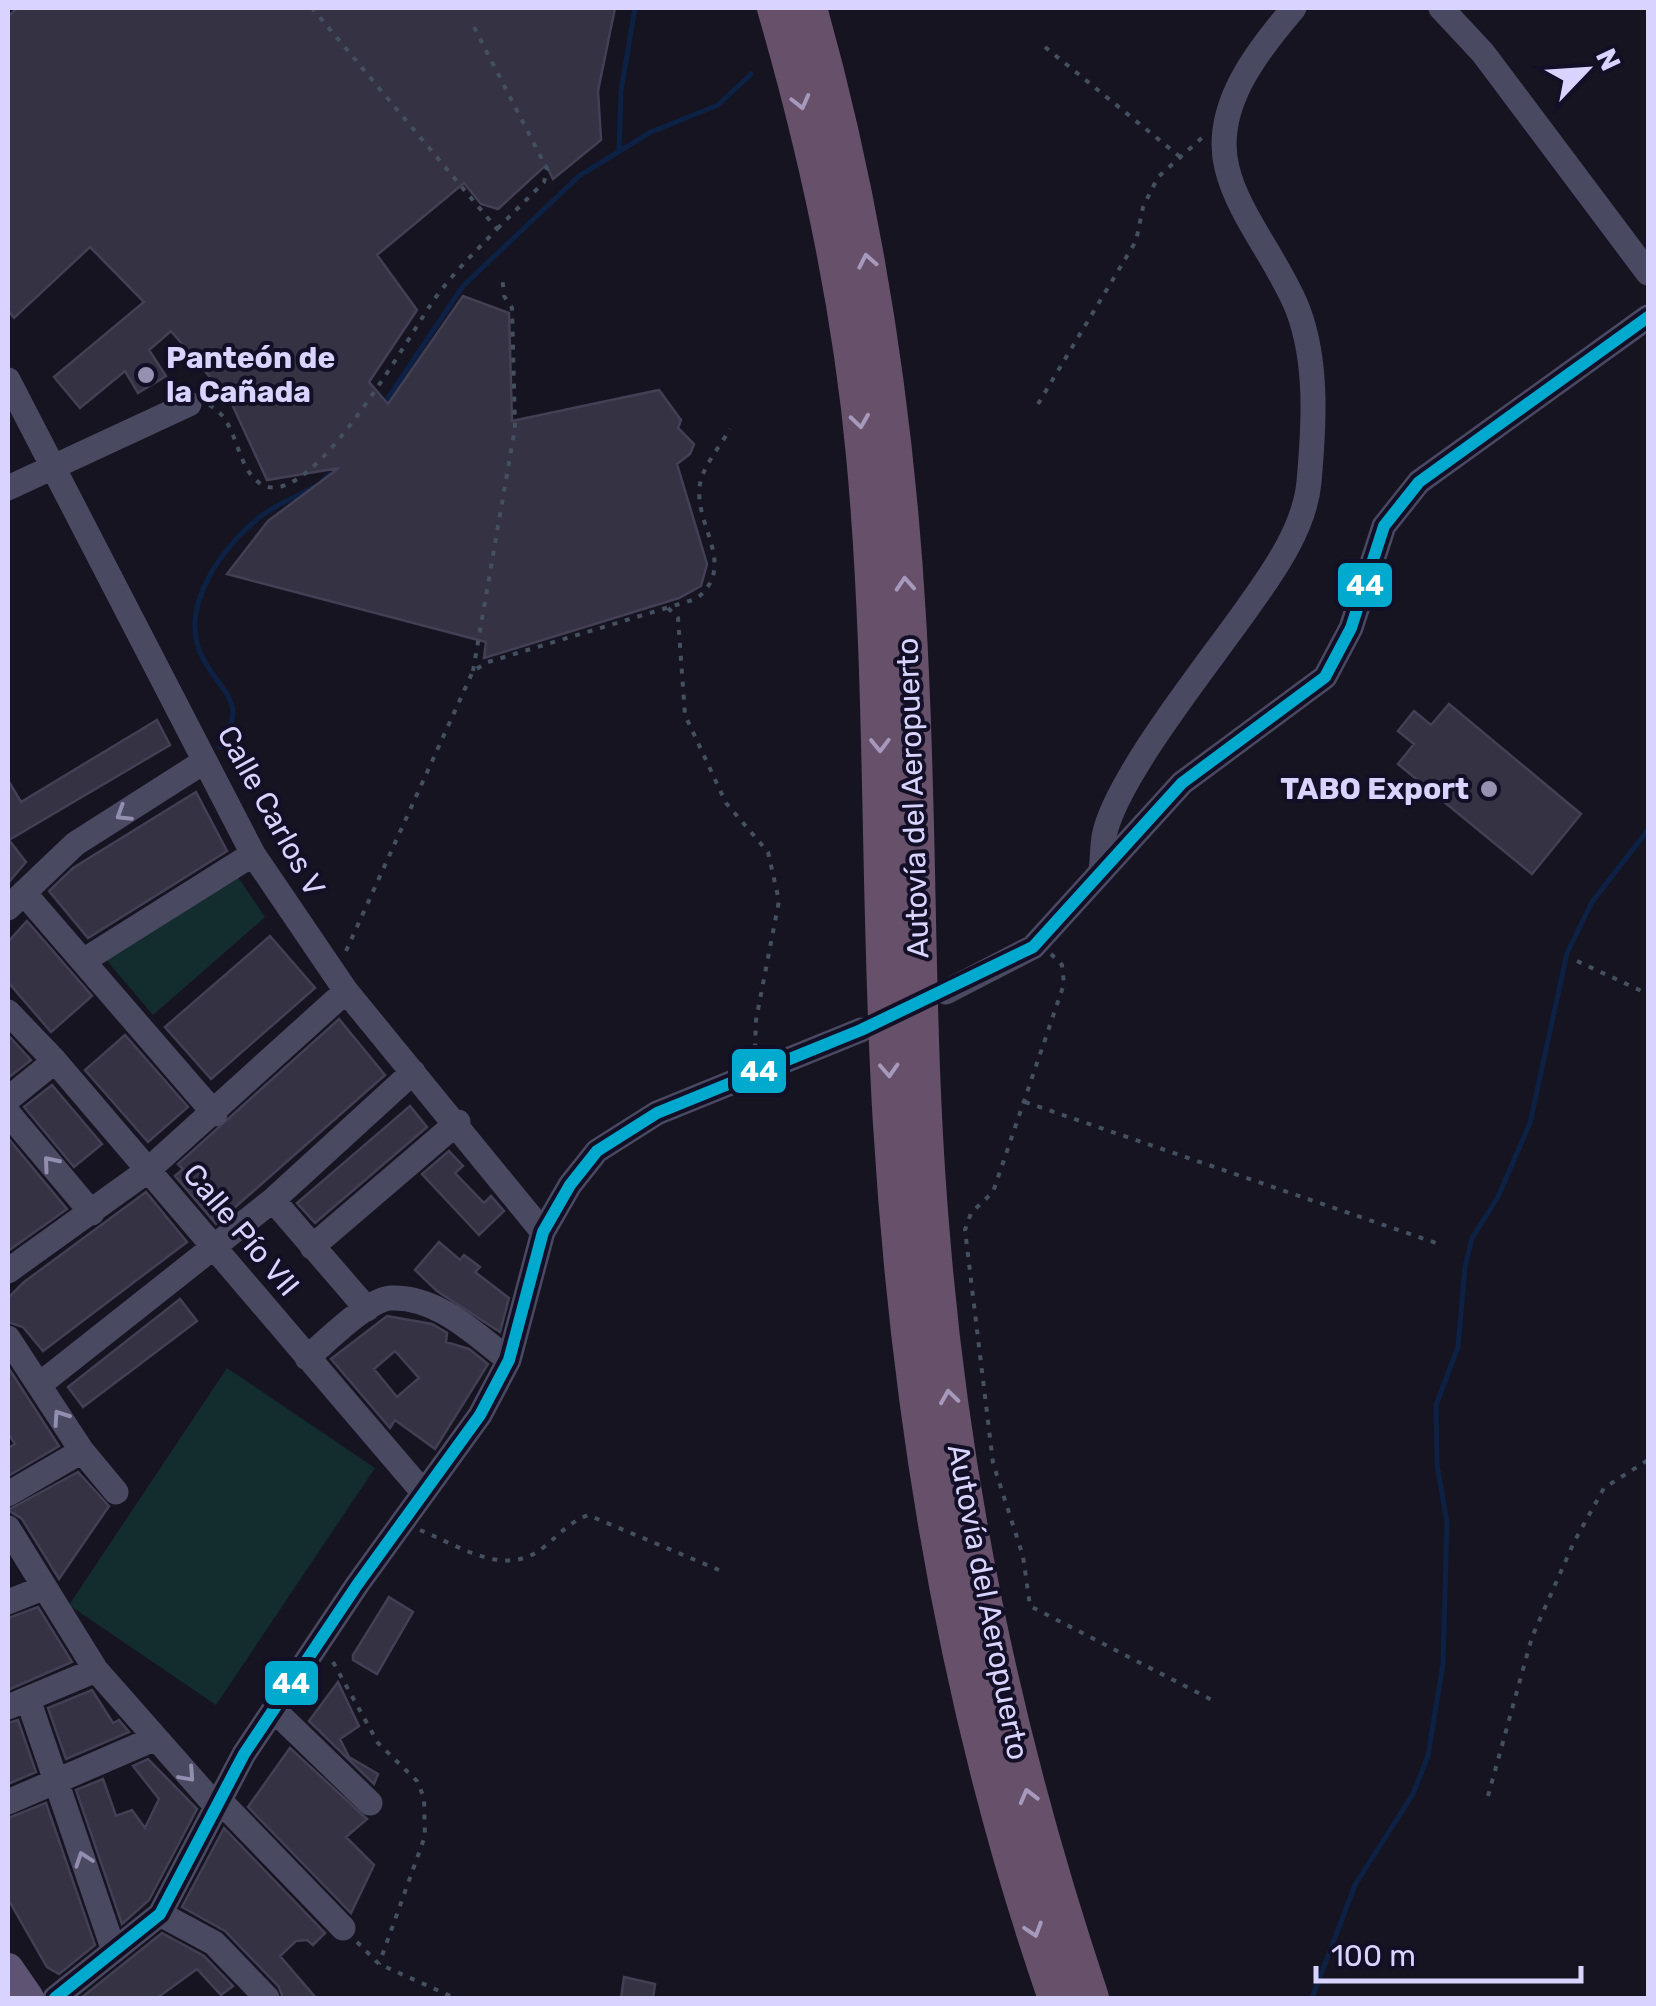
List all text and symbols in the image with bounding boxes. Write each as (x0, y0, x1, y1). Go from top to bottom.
north arrow (1536, 20, 1636, 120)
text: N (1589, 44, 1627, 76)
one-way arrow (790, 93, 811, 110)
one-way arrow (857, 253, 878, 269)
place label: Panteón de la Cañada (166, 340, 335, 410)
marker: Panteón de la Cañada (135, 364, 157, 386)
one-way arrow (849, 413, 870, 429)
line badge: 44 (1336, 561, 1394, 609)
text: 44 (1346, 569, 1384, 602)
one-way arrow (895, 575, 916, 591)
street label: Autovía del Aeropuerto (889, 637, 937, 959)
street label: Calle Carlos V (209, 720, 333, 902)
one-way arrow (869, 738, 891, 754)
place label: TABO Export (1280, 771, 1469, 807)
marker: TABO Export (1478, 778, 1500, 800)
one-way arrow (116, 801, 134, 820)
line badge: 44 (730, 1047, 788, 1095)
text: 44 (740, 1055, 778, 1088)
one-way arrow (879, 1063, 900, 1079)
one-way arrow (44, 1156, 62, 1174)
street label: Calle Pío VII (175, 1157, 307, 1303)
one-way arrow (939, 1388, 960, 1405)
one-way arrow (53, 1409, 72, 1427)
street label: Autovía del Aeropuerto (940, 1441, 1036, 1763)
line badge: 44 (263, 1659, 320, 1707)
text: 44 (272, 1667, 310, 1700)
one-way arrow (177, 1763, 195, 1782)
one-way arrow (1019, 1788, 1040, 1805)
one-way arrow (74, 1851, 94, 1868)
one-way arrow (1023, 1921, 1043, 1938)
scale bar (1316, 1921, 1581, 1983)
text: 100 m (1331, 1938, 1416, 1974)

